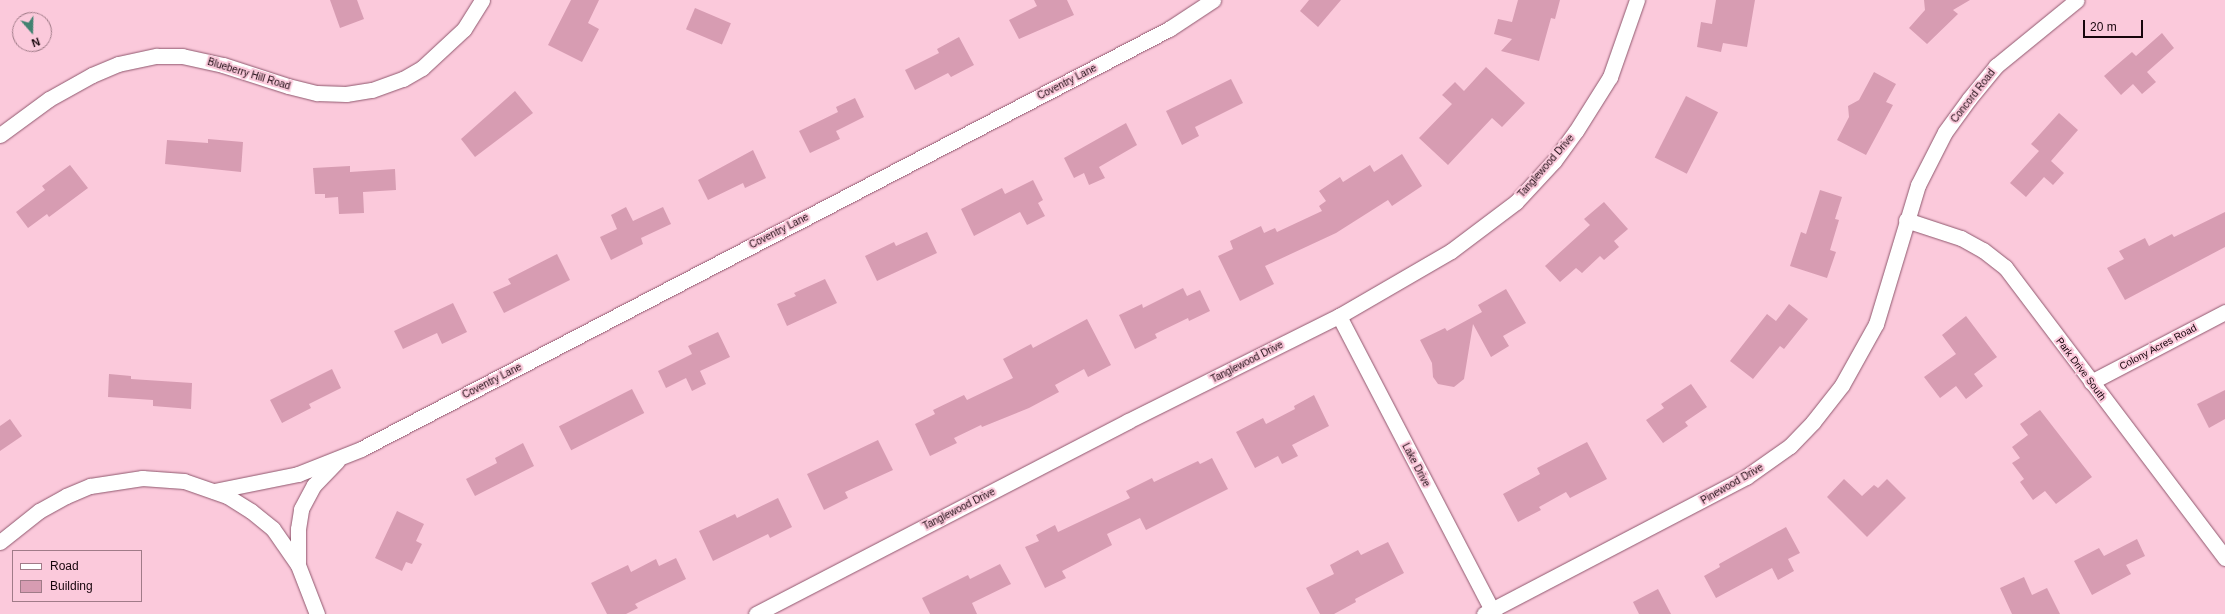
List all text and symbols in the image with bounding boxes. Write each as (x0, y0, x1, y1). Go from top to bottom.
north arrow (12, 12, 52, 52)
scale bar (2085, 12, 2145, 38)
text: 20 m (2090, 20, 2117, 34)
text: N (30, 35, 42, 49)
street label: Blueberry Hill Road (206, 56, 292, 92)
street label: Coventry Lane (1035, 62, 1099, 102)
street label: Concord Road (1948, 67, 1998, 125)
street label: Tanglewood Drive (1515, 132, 1577, 200)
street label: Coventry Lane (747, 211, 811, 251)
street label: Colony Acres Road (2117, 321, 2199, 373)
street label: Park Drive South (2053, 335, 2109, 403)
street label: Tanglewood Drive (1209, 339, 1285, 385)
street label: Coventry Lane (460, 361, 524, 401)
street label: Lake Drive (1399, 441, 1433, 489)
street label: Pinewood Drive (1699, 461, 1765, 507)
street label: Tanglewood Drive (921, 486, 997, 532)
legend (12, 550, 142, 602)
text: Road (50, 559, 79, 573)
text: Building (50, 579, 93, 593)

